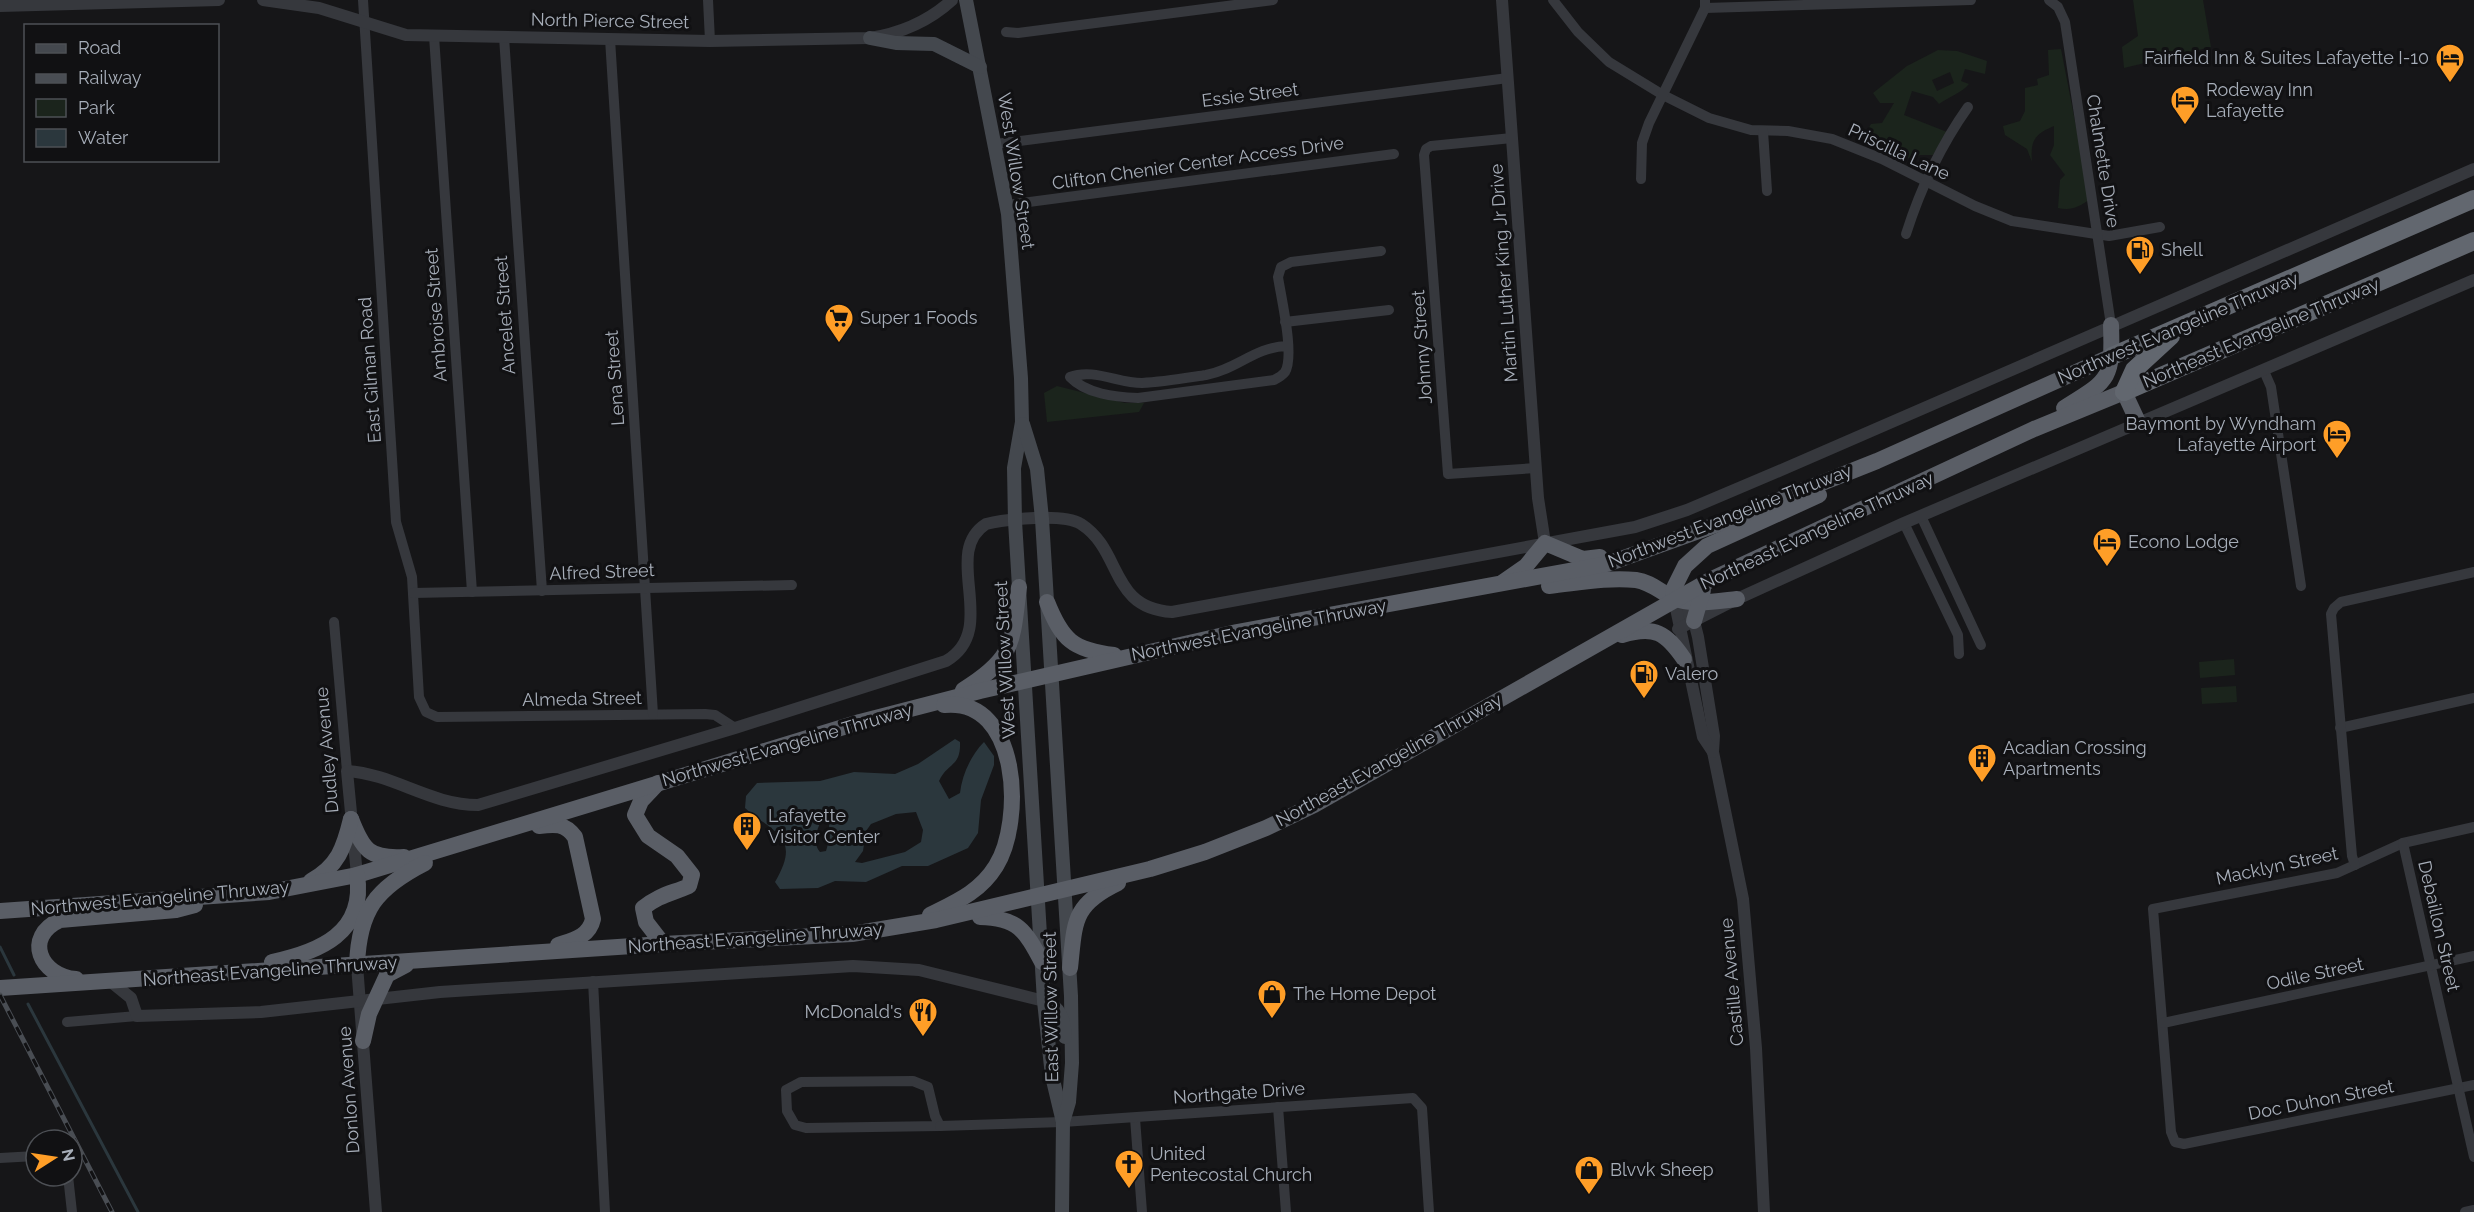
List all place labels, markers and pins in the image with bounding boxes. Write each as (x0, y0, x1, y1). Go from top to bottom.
hotel icon: Fairfield Inn & Suites Lafayette I-10 (2434, 42, 2466, 84)
place label: Fairfield Inn & Suites Lafayette I-10 (2144, 47, 2429, 68)
place label: Rodeway Inn Lafayette (2206, 79, 2313, 121)
hotel icon: Rodeway Inn Lafayette (2169, 84, 2201, 126)
fuel station icon: Shell (2124, 234, 2156, 276)
place label: Shell (2161, 239, 2203, 260)
supermarket icon: Super 1 Foods (823, 302, 855, 344)
place label: Super 1 Foods (860, 307, 978, 328)
place label: Baymont by Wyndham Lafayette Airport (2126, 413, 2316, 455)
hotel icon: Baymont by Wyndham Lafayette Airport (2321, 418, 2353, 460)
hotel icon: Econo Lodge (2091, 526, 2123, 568)
place label: Econo Lodge (2128, 531, 2239, 552)
fuel station icon: Valero (1628, 658, 1660, 700)
place label: Valero (1665, 663, 1719, 684)
place label: Acadian Crossing Apartments (2003, 737, 2147, 779)
building icon: Acadian Crossing Apartments (1966, 742, 1998, 784)
place label: Lafayette Visitor Center (768, 805, 881, 847)
building icon: Lafayette Visitor Center (731, 810, 763, 852)
shop icon: The Home Depot (1256, 978, 1288, 1020)
place label: The Home Depot (1293, 983, 1436, 1004)
restaurant icon: McDonald's (907, 996, 939, 1038)
place label: McDonald's (804, 1001, 902, 1022)
place label: United Pentecostal Church (1150, 1143, 1312, 1185)
church icon: United Pentecostal Church (1113, 1148, 1145, 1190)
shop icon: Blvvk Sheep (1573, 1154, 1605, 1196)
place label: Blvvk Sheep (1610, 1159, 1714, 1180)

